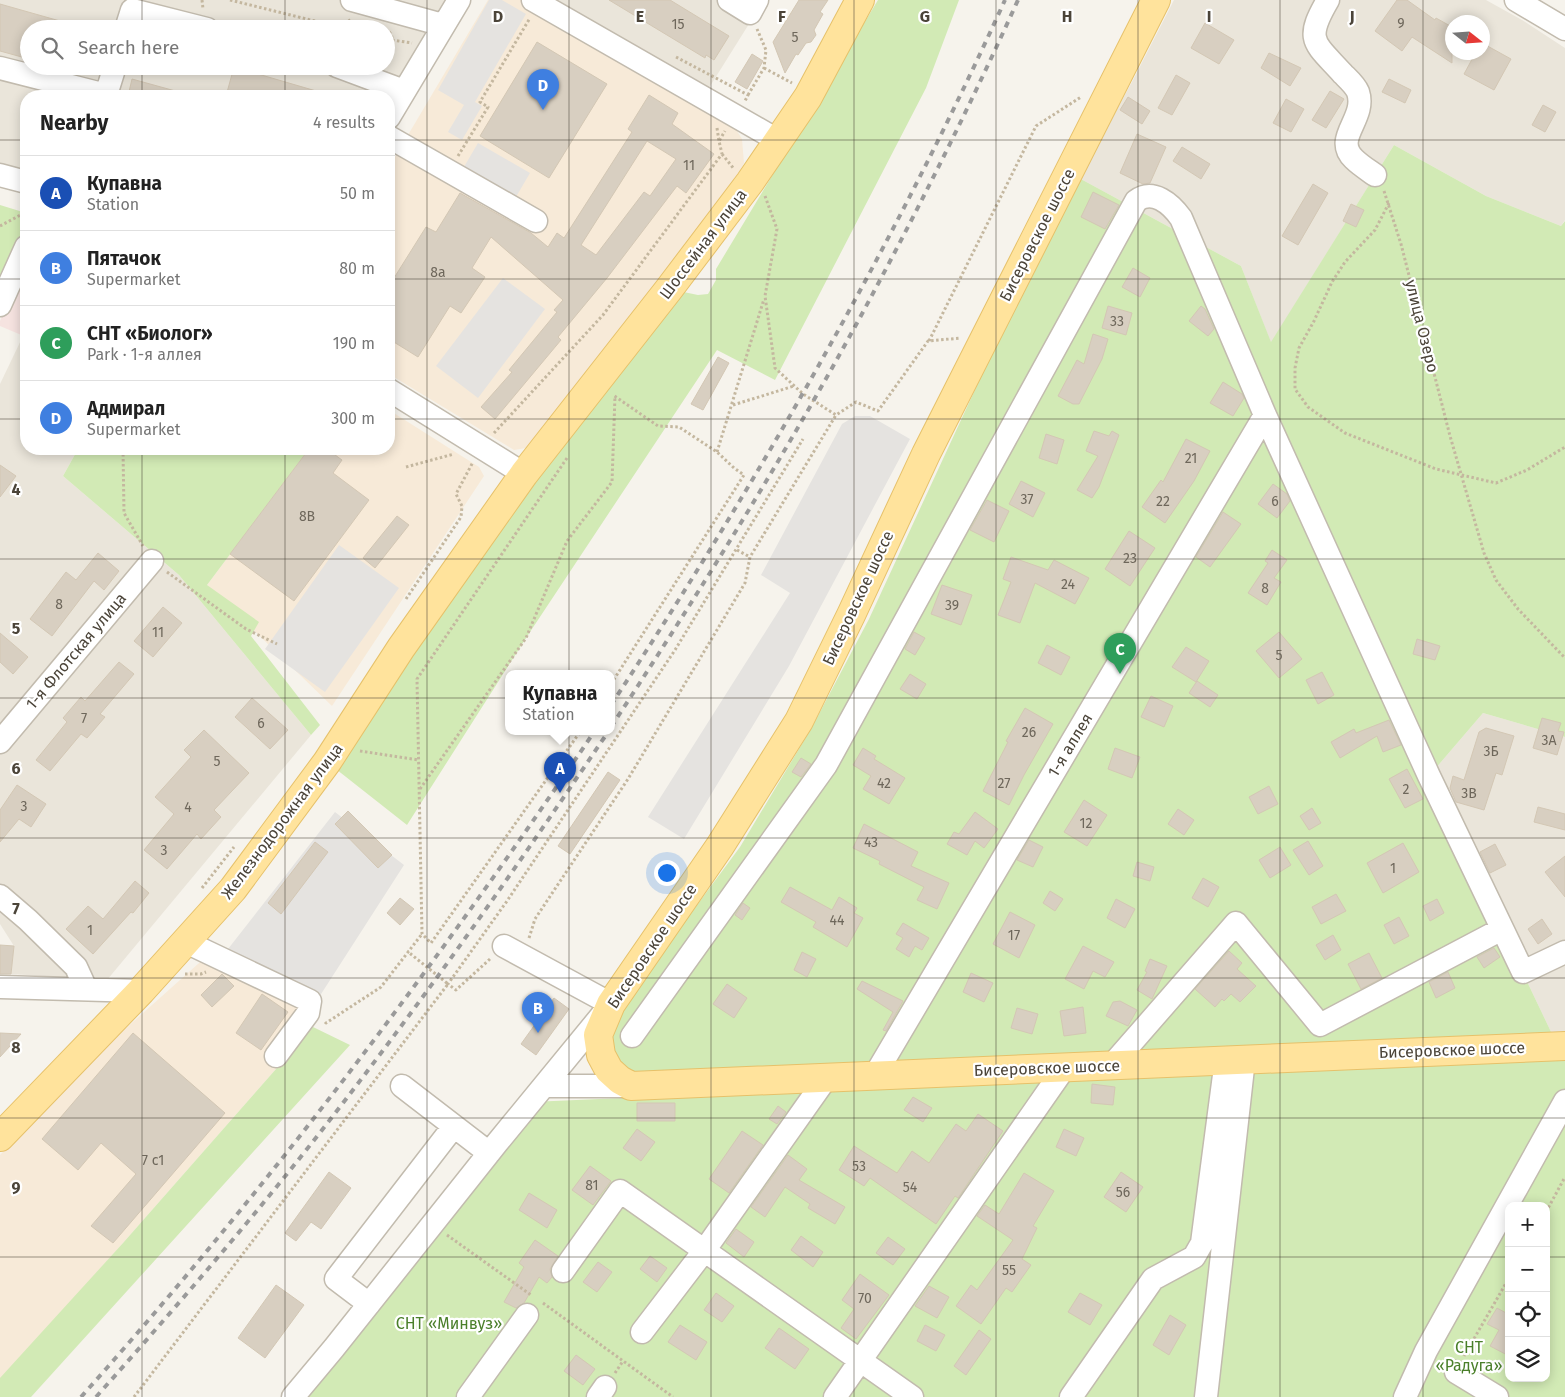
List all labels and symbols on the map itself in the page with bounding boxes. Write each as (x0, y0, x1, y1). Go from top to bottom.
text: D (493, 7, 503, 26)
text: E (636, 7, 644, 26)
text: F (778, 7, 786, 26)
text: G (920, 7, 930, 26)
text: H (1062, 7, 1072, 26)
text: I (1207, 7, 1211, 26)
text: J (1348, 7, 1355, 26)
house number: 9 (1397, 15, 1405, 32)
north arrow (1445, 15, 1490, 60)
house number: 15 (671, 16, 685, 33)
house number: 5 (791, 29, 799, 46)
pin: D (527, 69, 559, 110)
house number: 11 (683, 157, 695, 174)
street label: Бисеровское шоссе (995, 166, 1079, 304)
street label: Шоссейная улица (655, 185, 751, 303)
house number: 8а (430, 264, 446, 281)
street label: улица Озеро (1401, 277, 1443, 375)
house number: 33 (1110, 313, 1124, 330)
house number: 21 (1185, 450, 1197, 467)
text: 4 (11, 480, 21, 499)
house number: 37 (1020, 491, 1034, 508)
house number: 22 (1156, 493, 1170, 510)
house number: 6 (1271, 493, 1279, 510)
house number: 8В (299, 508, 315, 525)
street label: Бисеровское шоссе (818, 528, 898, 668)
house number: 23 (1123, 550, 1137, 567)
house number: 24 (1061, 576, 1076, 593)
house number: 8 (1261, 580, 1269, 597)
street label: 1-я Флотская улица (22, 589, 130, 713)
house number: 8 (55, 596, 63, 613)
house number: 39 (945, 597, 959, 614)
text: 5 (12, 619, 21, 638)
house number: 11 (152, 624, 164, 641)
pin: C (1104, 633, 1136, 674)
house number: 5 (1275, 647, 1283, 664)
house number: 7 (81, 710, 87, 727)
street label: 1-я аллея (1044, 710, 1096, 780)
house number: 6 (257, 715, 265, 732)
house number: 26 (1022, 724, 1036, 741)
house number: 3А (1541, 732, 1557, 749)
street label: Железнодорожная улица (217, 739, 347, 903)
house number: 3Б (1483, 743, 1499, 760)
pin: A (544, 752, 576, 793)
house number: 5 (213, 753, 221, 770)
text: 6 (11, 759, 21, 778)
house number: 42 (877, 775, 891, 792)
house number: 27 (997, 775, 1011, 792)
house number: 2 (1403, 781, 1410, 798)
house number: 3В (1461, 785, 1477, 802)
house number: 3 (21, 798, 28, 815)
house number: 4 (184, 799, 192, 816)
house number: 12 (1080, 815, 1093, 832)
house number: 43 (864, 834, 878, 851)
house number: 3 (161, 842, 168, 859)
your location (654, 860, 680, 886)
house number: 1 (1390, 860, 1396, 877)
street label: Бисеровское шоссе (603, 880, 701, 1012)
text: 7 (12, 899, 20, 918)
house number: 44 (830, 912, 845, 929)
house number: 1 (87, 922, 93, 939)
house number: 17 (1008, 927, 1020, 944)
pin: B (522, 992, 554, 1033)
text: 8 (11, 1038, 21, 1057)
street label: Бисеровское шоссе (1379, 1038, 1525, 1062)
street label: Бисеровское шоссе (974, 1056, 1120, 1080)
house number: 7 с1 (142, 1152, 164, 1169)
house number: 53 (852, 1158, 866, 1175)
house number: 81 (585, 1177, 599, 1194)
text: 9 (12, 1178, 21, 1197)
house number: 54 (903, 1179, 918, 1196)
house number: 56 (1116, 1184, 1130, 1201)
house number: 55 (1002, 1262, 1016, 1279)
house number: 70 (858, 1290, 872, 1307)
park label: СНТ «Минвуз» (396, 1314, 502, 1333)
park label: СНТ «Радуга» (1435, 1338, 1503, 1375)

